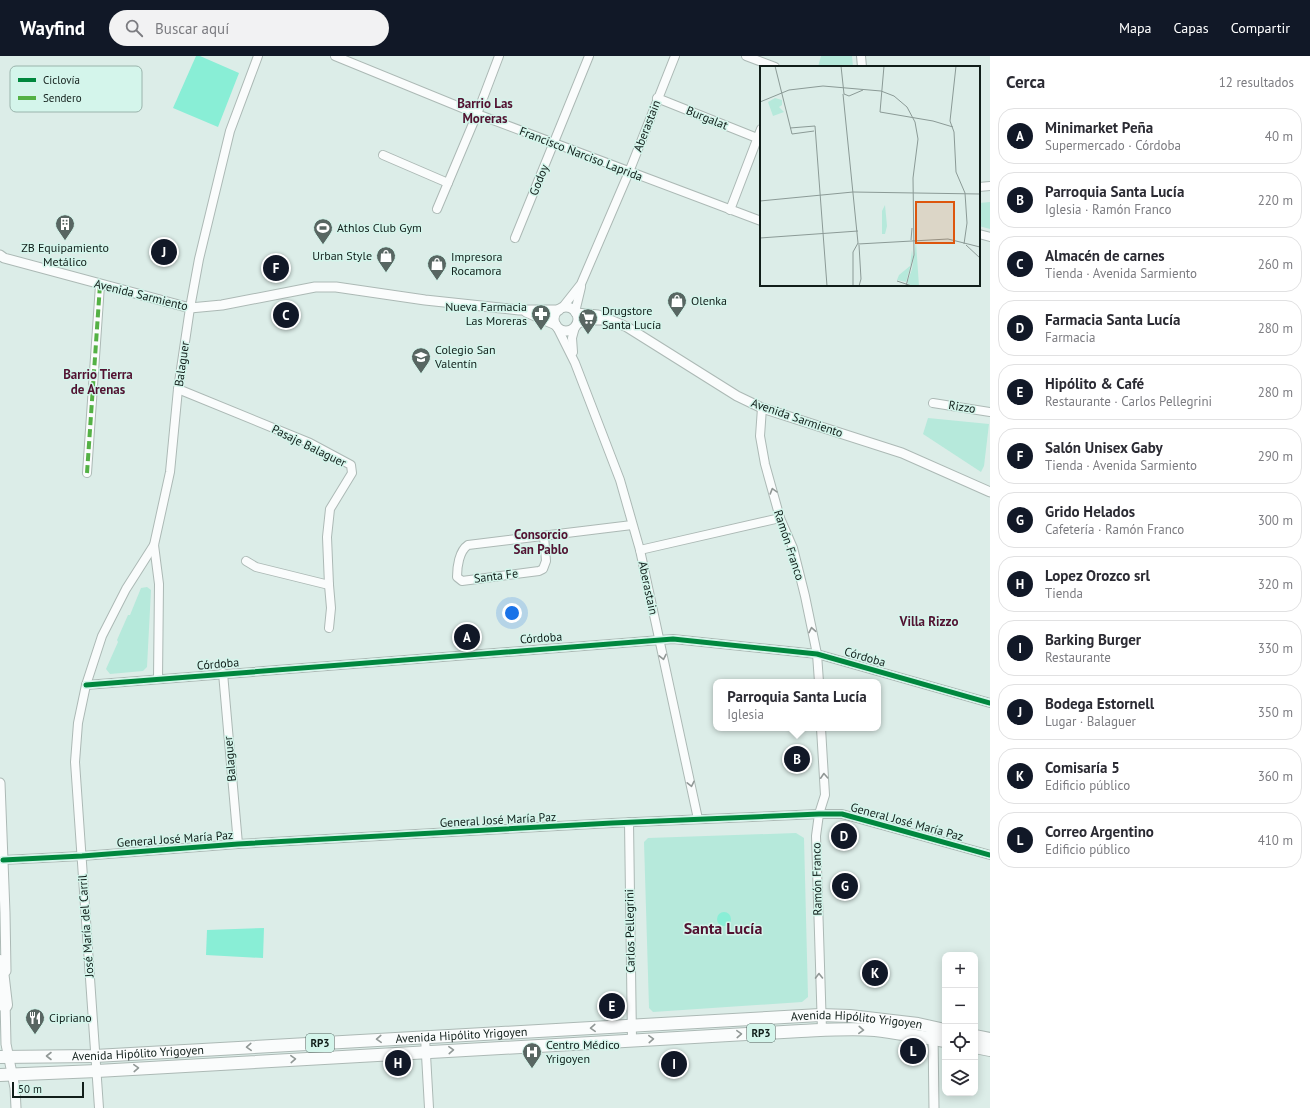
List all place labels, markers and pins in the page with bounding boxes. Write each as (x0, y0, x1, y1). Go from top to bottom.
building icon: ZB Equipamiento Metálico (54, 213, 76, 241)
sports icon: Athlos Club Gym (312, 217, 334, 245)
place label: Athlos Club Gym (337, 220, 422, 235)
pin: J (151, 237, 177, 267)
place label: ZB Equipamiento Metálico (21, 240, 109, 269)
shop icon: Urban Style (375, 245, 397, 273)
place label: Urban Style (312, 248, 372, 263)
place label: Impresora Rocamora (451, 249, 502, 278)
pin: F (263, 253, 289, 283)
shop icon: Impresora Rocamora (426, 253, 448, 281)
shop icon: Olenka (666, 290, 688, 318)
place label: Olenka (691, 293, 727, 308)
place label: Nueva Farmacia Las Moreras (445, 299, 527, 328)
pin: C (273, 300, 299, 330)
pharmacy icon: Nueva Farmacia Las Moreras (530, 303, 552, 331)
place label: Drugstore Santa Lucía (602, 303, 661, 332)
supermarket icon: Drugstore Santa Lucía (577, 307, 599, 335)
place label: Colegio San Valentín (434, 342, 496, 371)
school or university icon: Colegio San Valentín (410, 346, 432, 374)
pin: A (454, 622, 480, 652)
pin: B (784, 744, 810, 774)
pin: D (831, 821, 857, 851)
pin: G (832, 871, 858, 901)
pin: K (862, 958, 888, 988)
pin: E (599, 991, 625, 1021)
restaurant icon: Cipriano (24, 1007, 46, 1035)
place label: Cipriano (49, 1010, 92, 1025)
pin: L (900, 1036, 926, 1066)
place label: Centro Médico Yrigoyen (546, 1037, 620, 1066)
hospital icon: Centro Médico Yrigoyen (521, 1041, 543, 1069)
pin: H (385, 1048, 411, 1078)
pin: I (661, 1049, 687, 1079)

